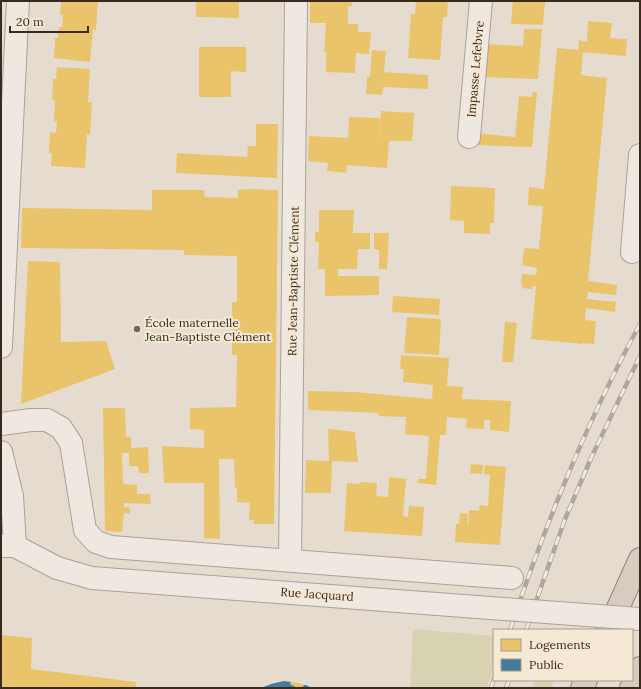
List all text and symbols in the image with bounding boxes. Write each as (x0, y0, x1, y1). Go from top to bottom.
scale bar (10, 8, 88, 34)
text: 20 m (16, 14, 44, 29)
street label: Impasse Lefebvre (463, 19, 487, 118)
street label: Rue Jean-Baptiste Clément (284, 205, 302, 356)
place label: École maternelle Jean-Baptiste Clément (144, 315, 271, 344)
marker: École maternelle Jean-Baptiste Clément (132, 324, 142, 334)
street label: Rue Jacquard (280, 584, 354, 604)
legend (493, 629, 633, 681)
text: Logements (529, 637, 591, 652)
text: Public (529, 657, 563, 672)

